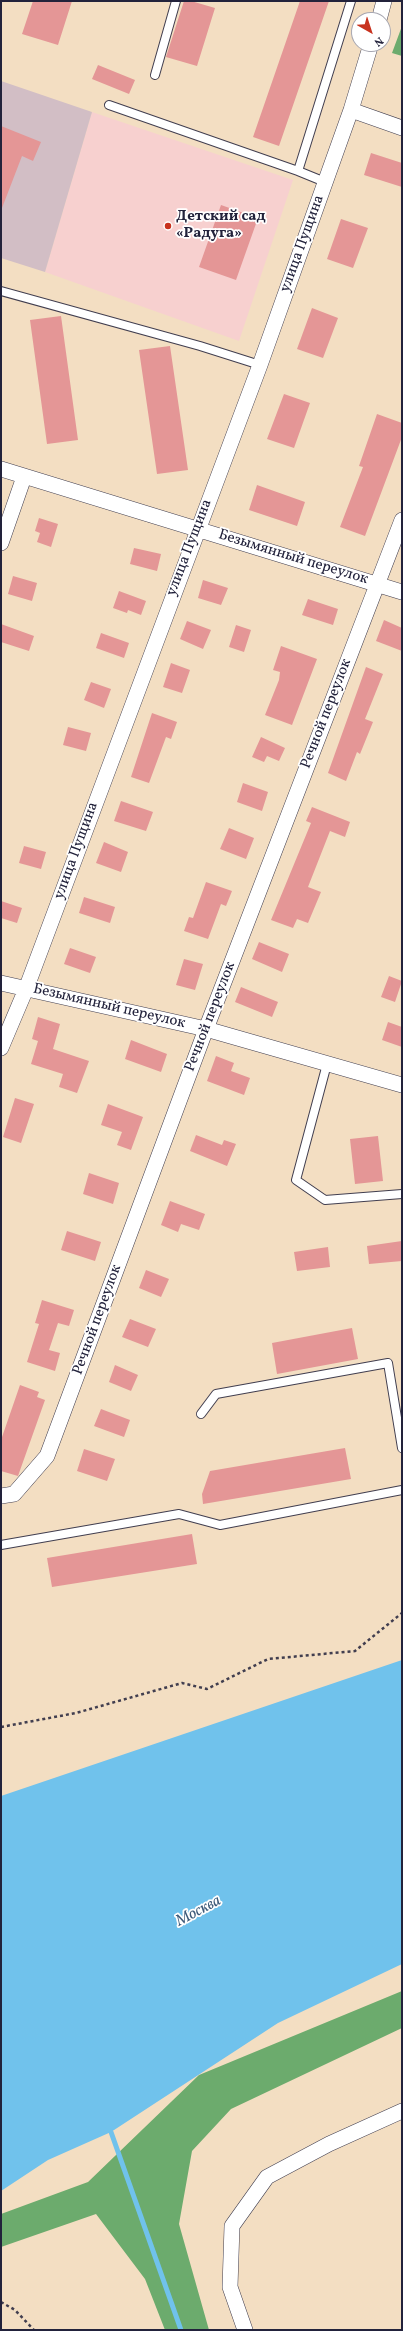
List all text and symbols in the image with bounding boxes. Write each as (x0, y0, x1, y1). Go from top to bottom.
north arrow (351, 12, 391, 52)
text: N (370, 33, 386, 49)
street label: улица Пущина (277, 193, 329, 295)
place label: Детский сад «Радуга» (176, 208, 266, 243)
marker: Детский сад «Радуга» (163, 221, 173, 231)
street label: улица Пущина (163, 497, 217, 599)
street label: Безымянный переулок (216, 527, 370, 589)
street label: Речной переулок (298, 657, 356, 771)
street label: улица Пущина (51, 800, 103, 902)
street label: Речной переулок (182, 960, 240, 1074)
street label: Безымянный переулок (31, 981, 187, 1033)
street label: Речной переулок (70, 1262, 126, 1378)
water label: Москва (173, 1892, 225, 1932)

